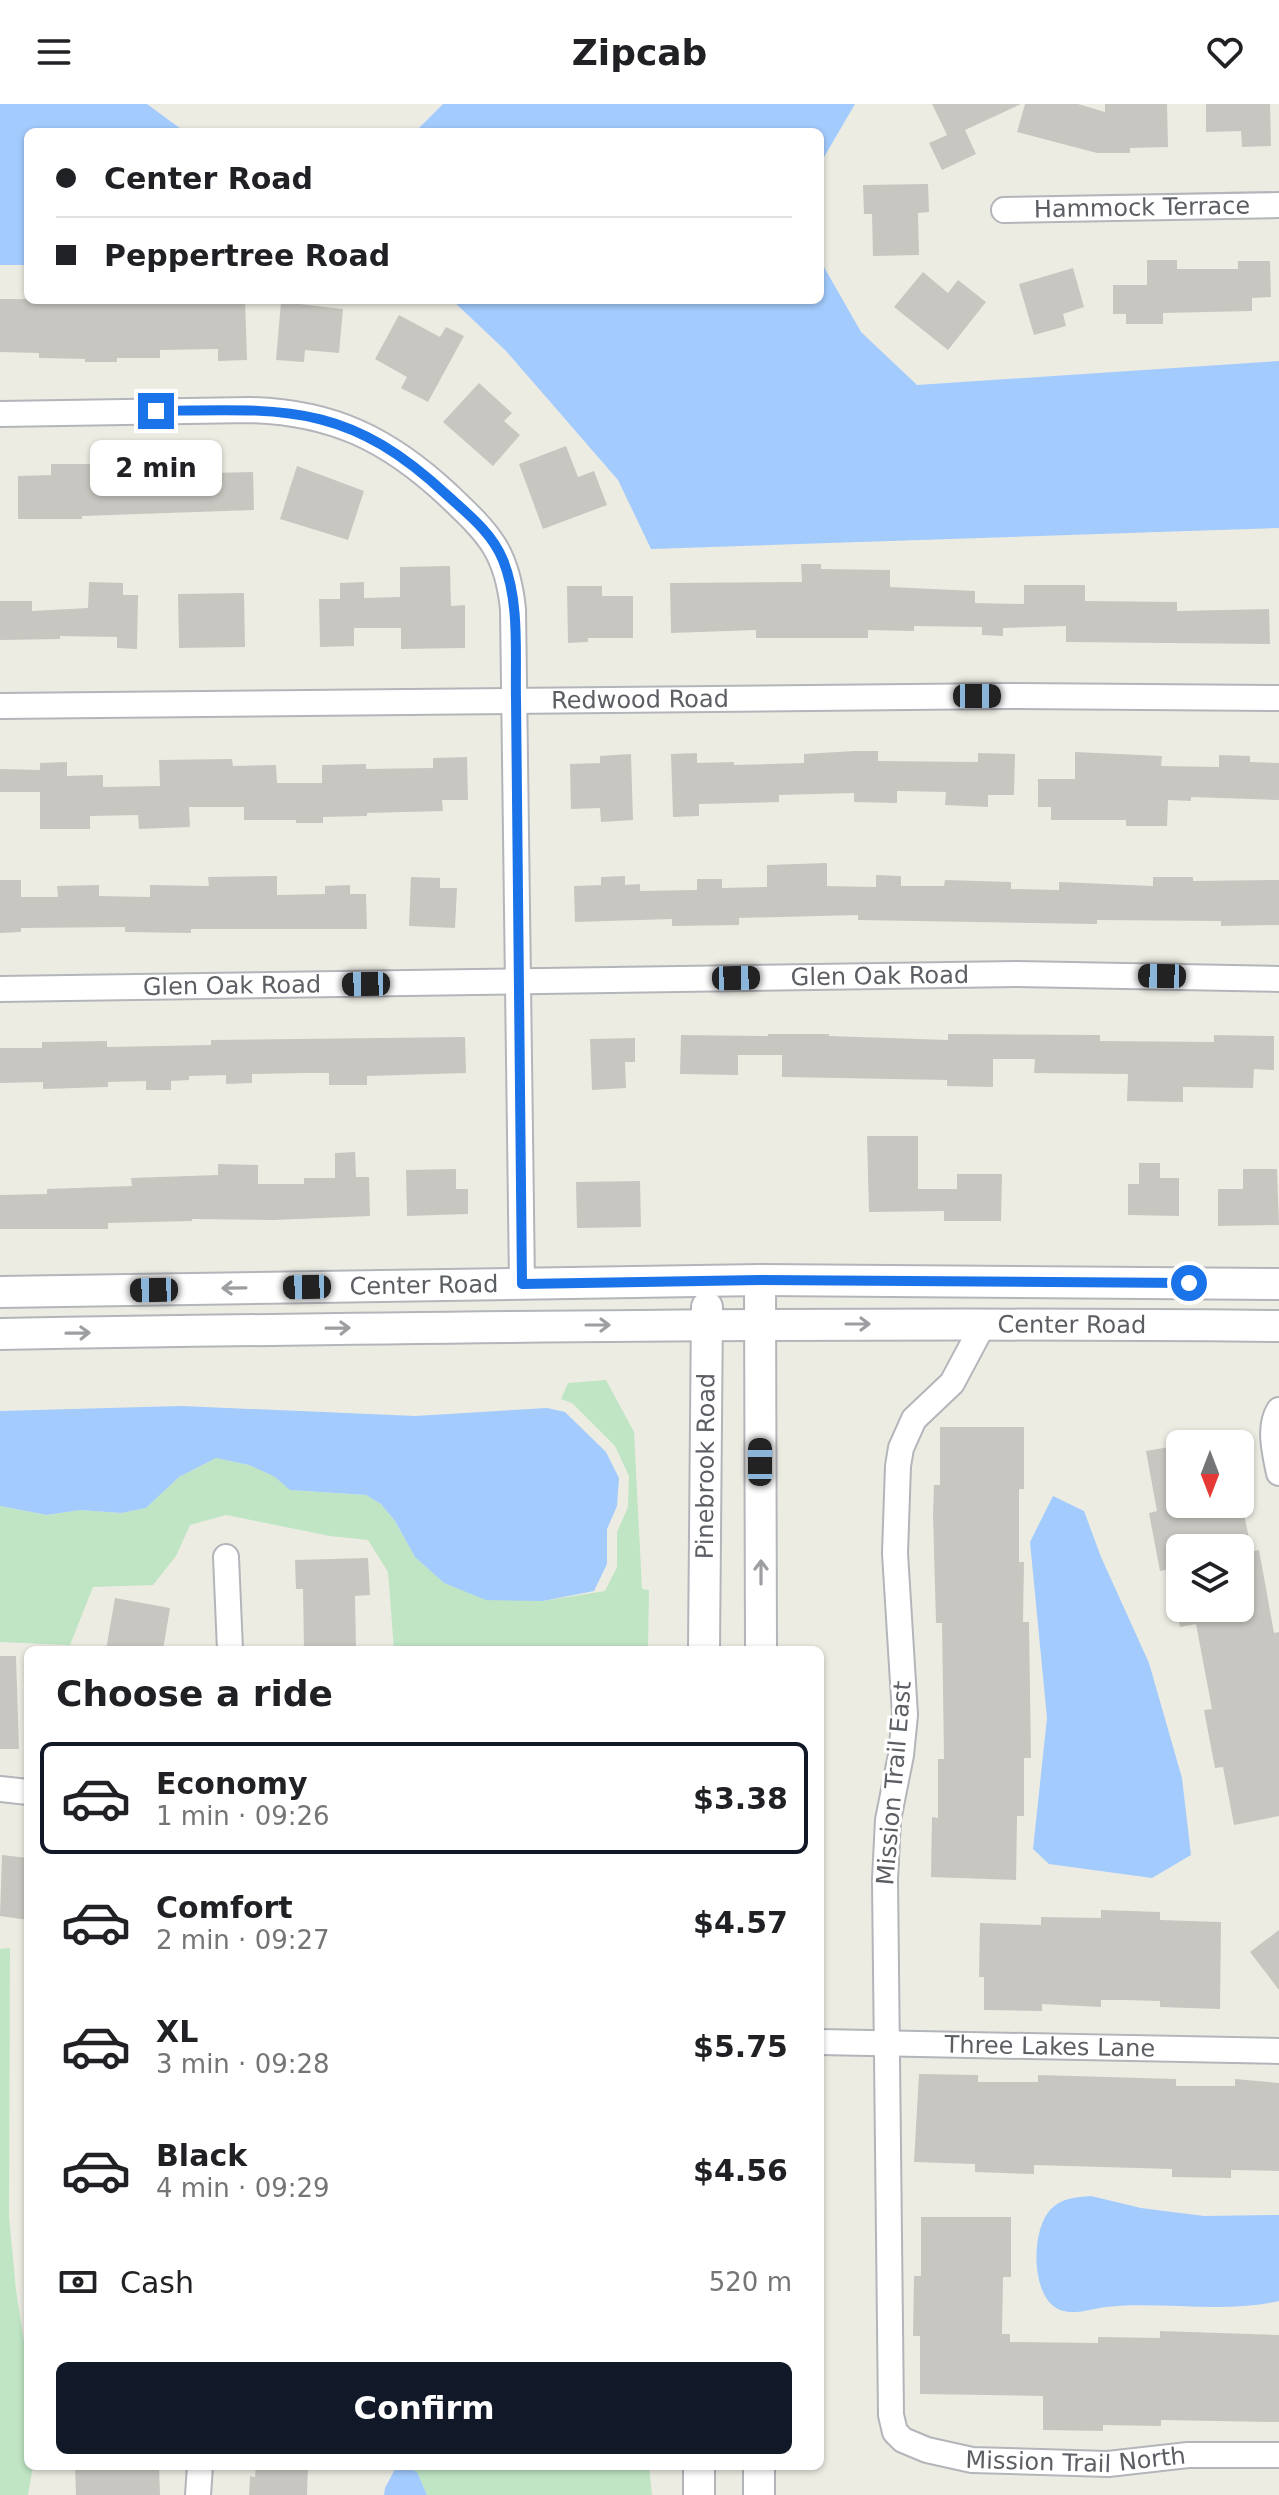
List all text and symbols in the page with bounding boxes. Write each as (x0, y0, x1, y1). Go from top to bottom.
icon: menu (32, 30, 76, 74)
icon: heart (1203, 30, 1247, 74)
text: Zipcab (572, 32, 707, 73)
text: Center Road (104, 161, 313, 196)
street label: Hammock Terrace (1034, 192, 1250, 223)
text: Peppertree Road (104, 238, 390, 273)
route end (138, 393, 174, 429)
callout: 2 min (90, 439, 222, 495)
text: 2 min (115, 453, 197, 483)
car (953, 684, 1001, 708)
street label: Redwood Road (551, 685, 729, 715)
street label: Glen Oak Road (791, 961, 969, 991)
car (1138, 964, 1186, 988)
car (712, 966, 760, 990)
street label: Glen Oak Road (143, 970, 321, 1001)
car (342, 972, 390, 996)
route start (1171, 1265, 1207, 1301)
street label: Center Road (349, 1270, 499, 1300)
car (283, 1275, 331, 1299)
car (130, 1278, 178, 1302)
one-way arrow (222, 1281, 248, 1296)
street label: Center Road (998, 1311, 1146, 1339)
one-way arrow (844, 1316, 871, 1332)
one-way arrow (584, 1317, 611, 1333)
one-way arrow (324, 1321, 351, 1336)
one-way arrow (64, 1325, 91, 1341)
street label: Pinebrook Road (691, 1373, 720, 1559)
north arrow (1166, 1430, 1254, 1518)
map controls (1166, 1430, 1254, 1622)
car (748, 1438, 772, 1486)
button: layers (1166, 1534, 1254, 1622)
one-way arrow (753, 1559, 769, 1586)
text: Choose a ride (56, 1673, 333, 1714)
street label: Mission Trail East (871, 1680, 917, 1886)
icon: car (60, 1762, 132, 1834)
text: Economy (156, 1766, 308, 1801)
text: $3.38 (693, 1781, 788, 1816)
text: 1 min · 09:26 (156, 1801, 330, 1831)
icon: car (60, 1886, 132, 1958)
text: Comfort (156, 1890, 293, 1925)
text: $4.57 (693, 1905, 788, 1940)
text: 2 min · 09:27 (156, 1925, 330, 1955)
icon: car (60, 2010, 132, 2082)
text: XL (156, 2014, 198, 2049)
text: $5.75 (693, 2029, 788, 2064)
street label: Three Lakes Lane (943, 2030, 1155, 2063)
text: 3 min · 09:28 (156, 2049, 330, 2079)
icon: car (60, 2134, 132, 2206)
text: Black (156, 2138, 247, 2173)
text: $4.56 (693, 2153, 788, 2188)
text: 4 min · 09:29 (156, 2173, 330, 2203)
icon: cash (56, 2260, 100, 2304)
text: Cash (120, 2265, 194, 2300)
text: 520 m (709, 2267, 792, 2297)
button: Confirm (56, 2362, 792, 2454)
street label: Mission Trail North (965, 2441, 1187, 2478)

